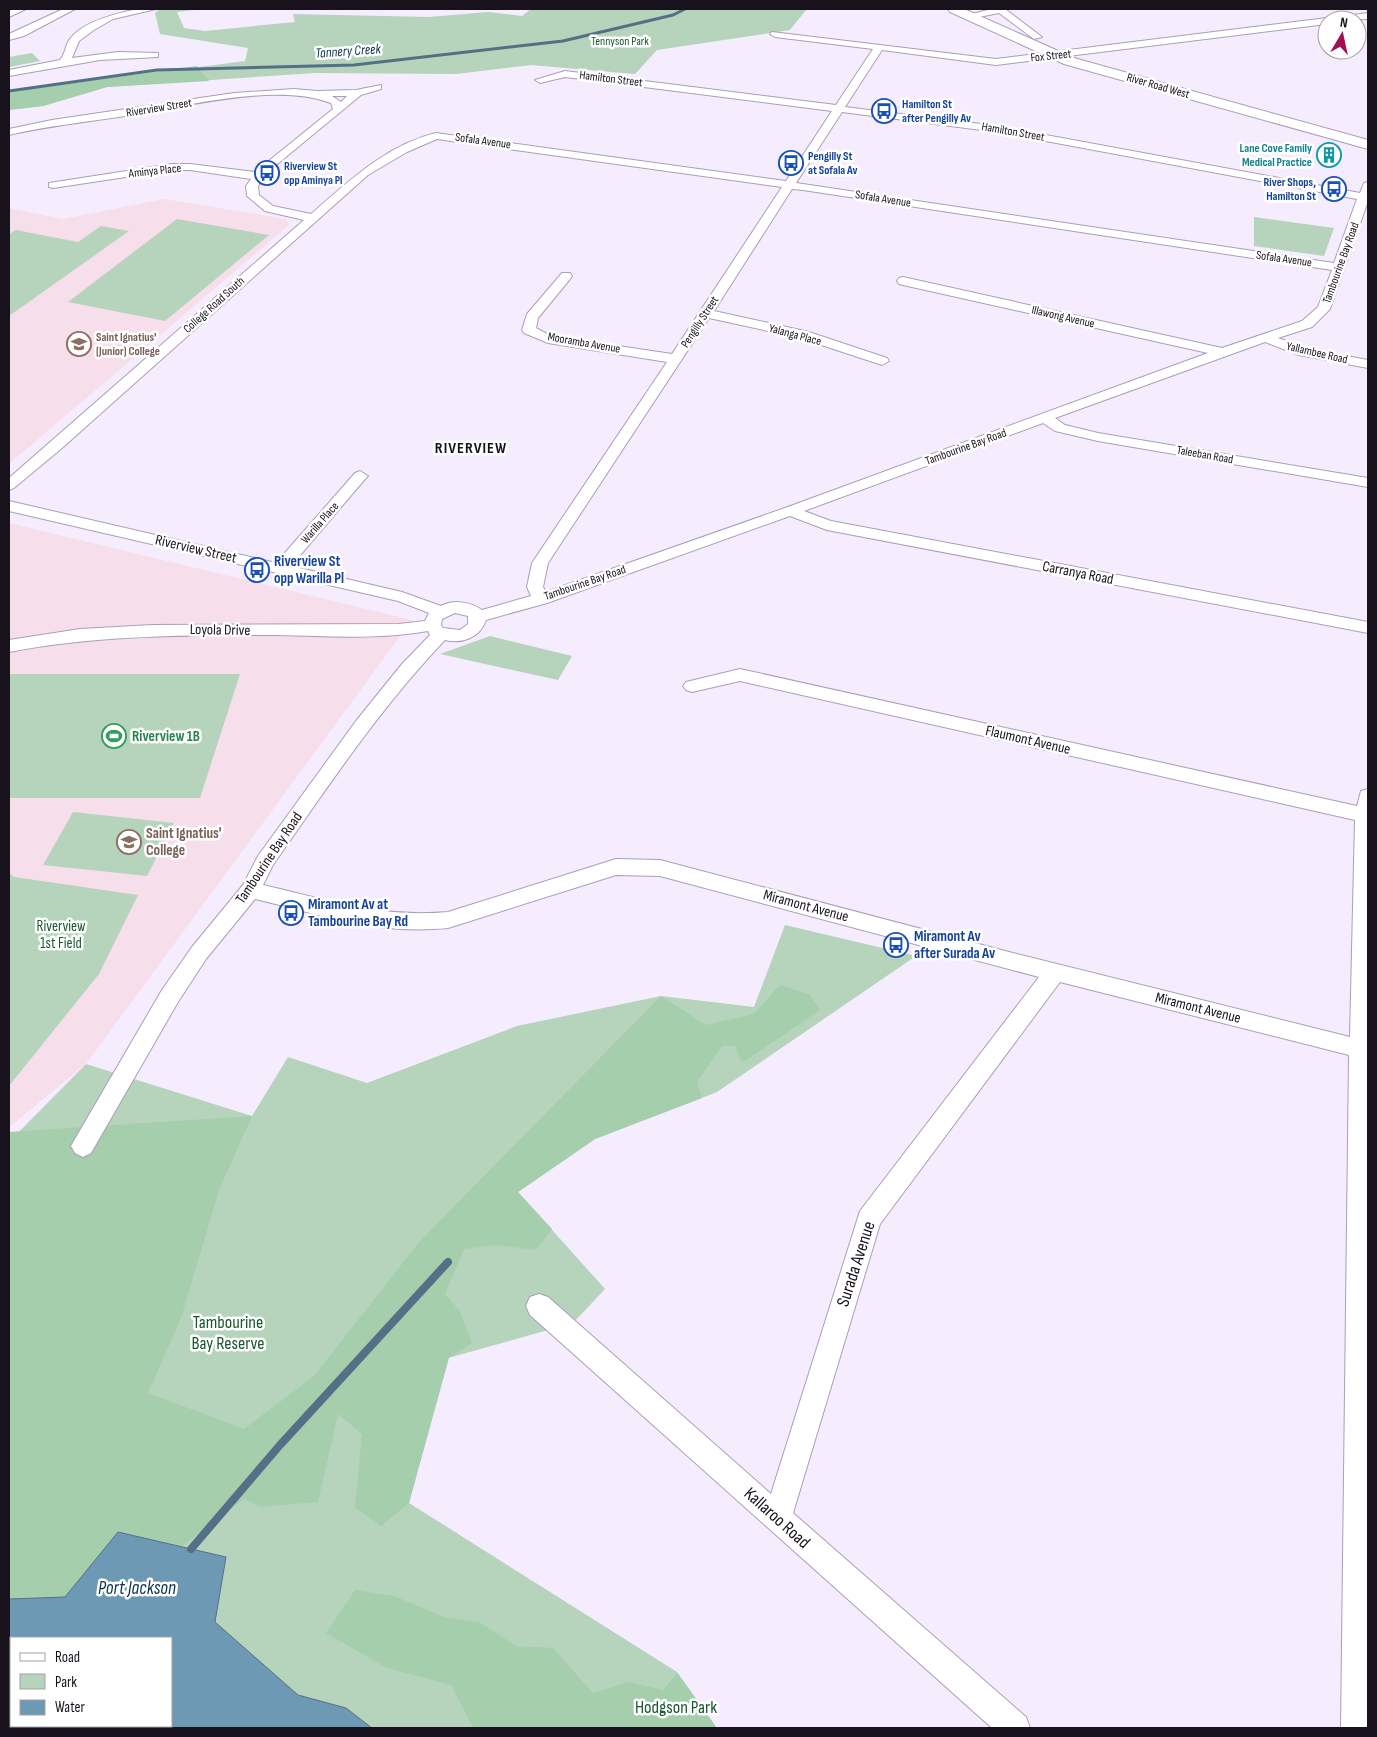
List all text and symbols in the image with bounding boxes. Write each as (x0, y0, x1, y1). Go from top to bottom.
north arrow (1317, 10, 1367, 60)
text: N (1339, 14, 1349, 32)
park label: Tennyson Park (591, 34, 649, 49)
water label: Tannery Creek (315, 40, 382, 62)
street label: Fox Street (1030, 46, 1073, 66)
street label: Hamilton Street (578, 68, 644, 90)
street label: River Road West (1125, 70, 1192, 102)
street label: Riverview Street (125, 95, 193, 121)
place label: Hamilton St after Pengilly Av (902, 97, 971, 126)
bus stop icon: Hamilton St after Pengilly Av (871, 98, 897, 124)
street label: Hamilton Street (980, 119, 1046, 145)
street label: Sofala Avenue (454, 130, 512, 152)
place label: Lane Cove Family Medical Practice (1240, 141, 1312, 170)
building icon: Lane Cove Family Medical Practice (1316, 142, 1342, 168)
place label: Pengilly St at Sofala Av (808, 149, 858, 178)
bus stop icon: Pengilly St at Sofala Av (778, 150, 804, 176)
place label: Riverview St opp Aminya Pl (284, 159, 343, 188)
bus stop icon: Riverview St opp Aminya Pl (254, 160, 280, 186)
street label: Aminya Place (127, 161, 182, 181)
place label: River Shops, Hamilton St (1263, 175, 1316, 204)
bus stop icon: River Shops, Hamilton St (1321, 176, 1347, 202)
street label: Sofala Avenue (854, 187, 912, 211)
street label: Tambourine Bay Road (1319, 220, 1363, 306)
street label: Sofala Avenue (1255, 248, 1313, 270)
street label: College Road South (180, 274, 248, 336)
street label: Pengilly Street (678, 293, 722, 351)
street label: Illawong Avenue (1030, 302, 1096, 332)
street label: Yalanga Place (767, 321, 823, 349)
street label: Mooramba Avenue (546, 329, 622, 357)
place label: Saint Ignatius' (Junior) College (96, 330, 160, 359)
school or university icon: Saint Ignatius' (Junior) College (66, 331, 92, 357)
street label: Yallambee Road (1285, 339, 1349, 367)
street label: Tambourine Bay Road (923, 425, 1009, 469)
district label: RIVERVIEW (435, 439, 507, 458)
street label: Taleeban Road (1176, 443, 1234, 467)
street label: Warilla Place (298, 499, 342, 547)
street label: Riverview Street (153, 530, 239, 568)
place label: Riverview St opp Warilla Pl (274, 552, 344, 588)
bus stop icon: Riverview St opp Warilla Pl (244, 557, 270, 583)
street label: Carranya Road (1041, 557, 1115, 589)
street label: Tambourine Bay Road (542, 562, 628, 604)
street label: Loyola Drive (190, 620, 250, 640)
street label: Flaumont Avenue (984, 721, 1072, 759)
sports icon: Riverview 1B (101, 723, 127, 749)
place label: Riverview 1B (132, 727, 200, 746)
street label: Tambourine Bay Road (231, 808, 307, 908)
place label: Saint Ignatius' College (146, 824, 222, 860)
school or university icon: Saint Ignatius' College (116, 829, 142, 855)
street label: Miramont Avenue (761, 885, 851, 927)
place label: Miramont Av at Tambourine Bay Rd (308, 895, 408, 931)
bus stop icon: Miramont Av at Tambourine Bay Rd (278, 900, 304, 926)
park label: Riverview 1st Field (37, 917, 86, 953)
place label: Miramont Av after Surada Av (914, 927, 996, 963)
bus stop icon: Miramont Av after Surada Av (883, 932, 909, 958)
street label: Miramont Avenue (1153, 988, 1243, 1028)
street label: Surada Avenue (832, 1219, 880, 1309)
park label: Tambourine Bay Reserve (191, 1312, 265, 1354)
street label: Kallaroo Road (740, 1483, 814, 1553)
water label: Port Jackson (98, 1577, 176, 1600)
legend (10, 1637, 172, 1727)
text: Road (55, 1648, 80, 1667)
text: Park (55, 1673, 77, 1692)
park label: Hodgson Park (635, 1697, 717, 1718)
text: Water (55, 1698, 86, 1717)

